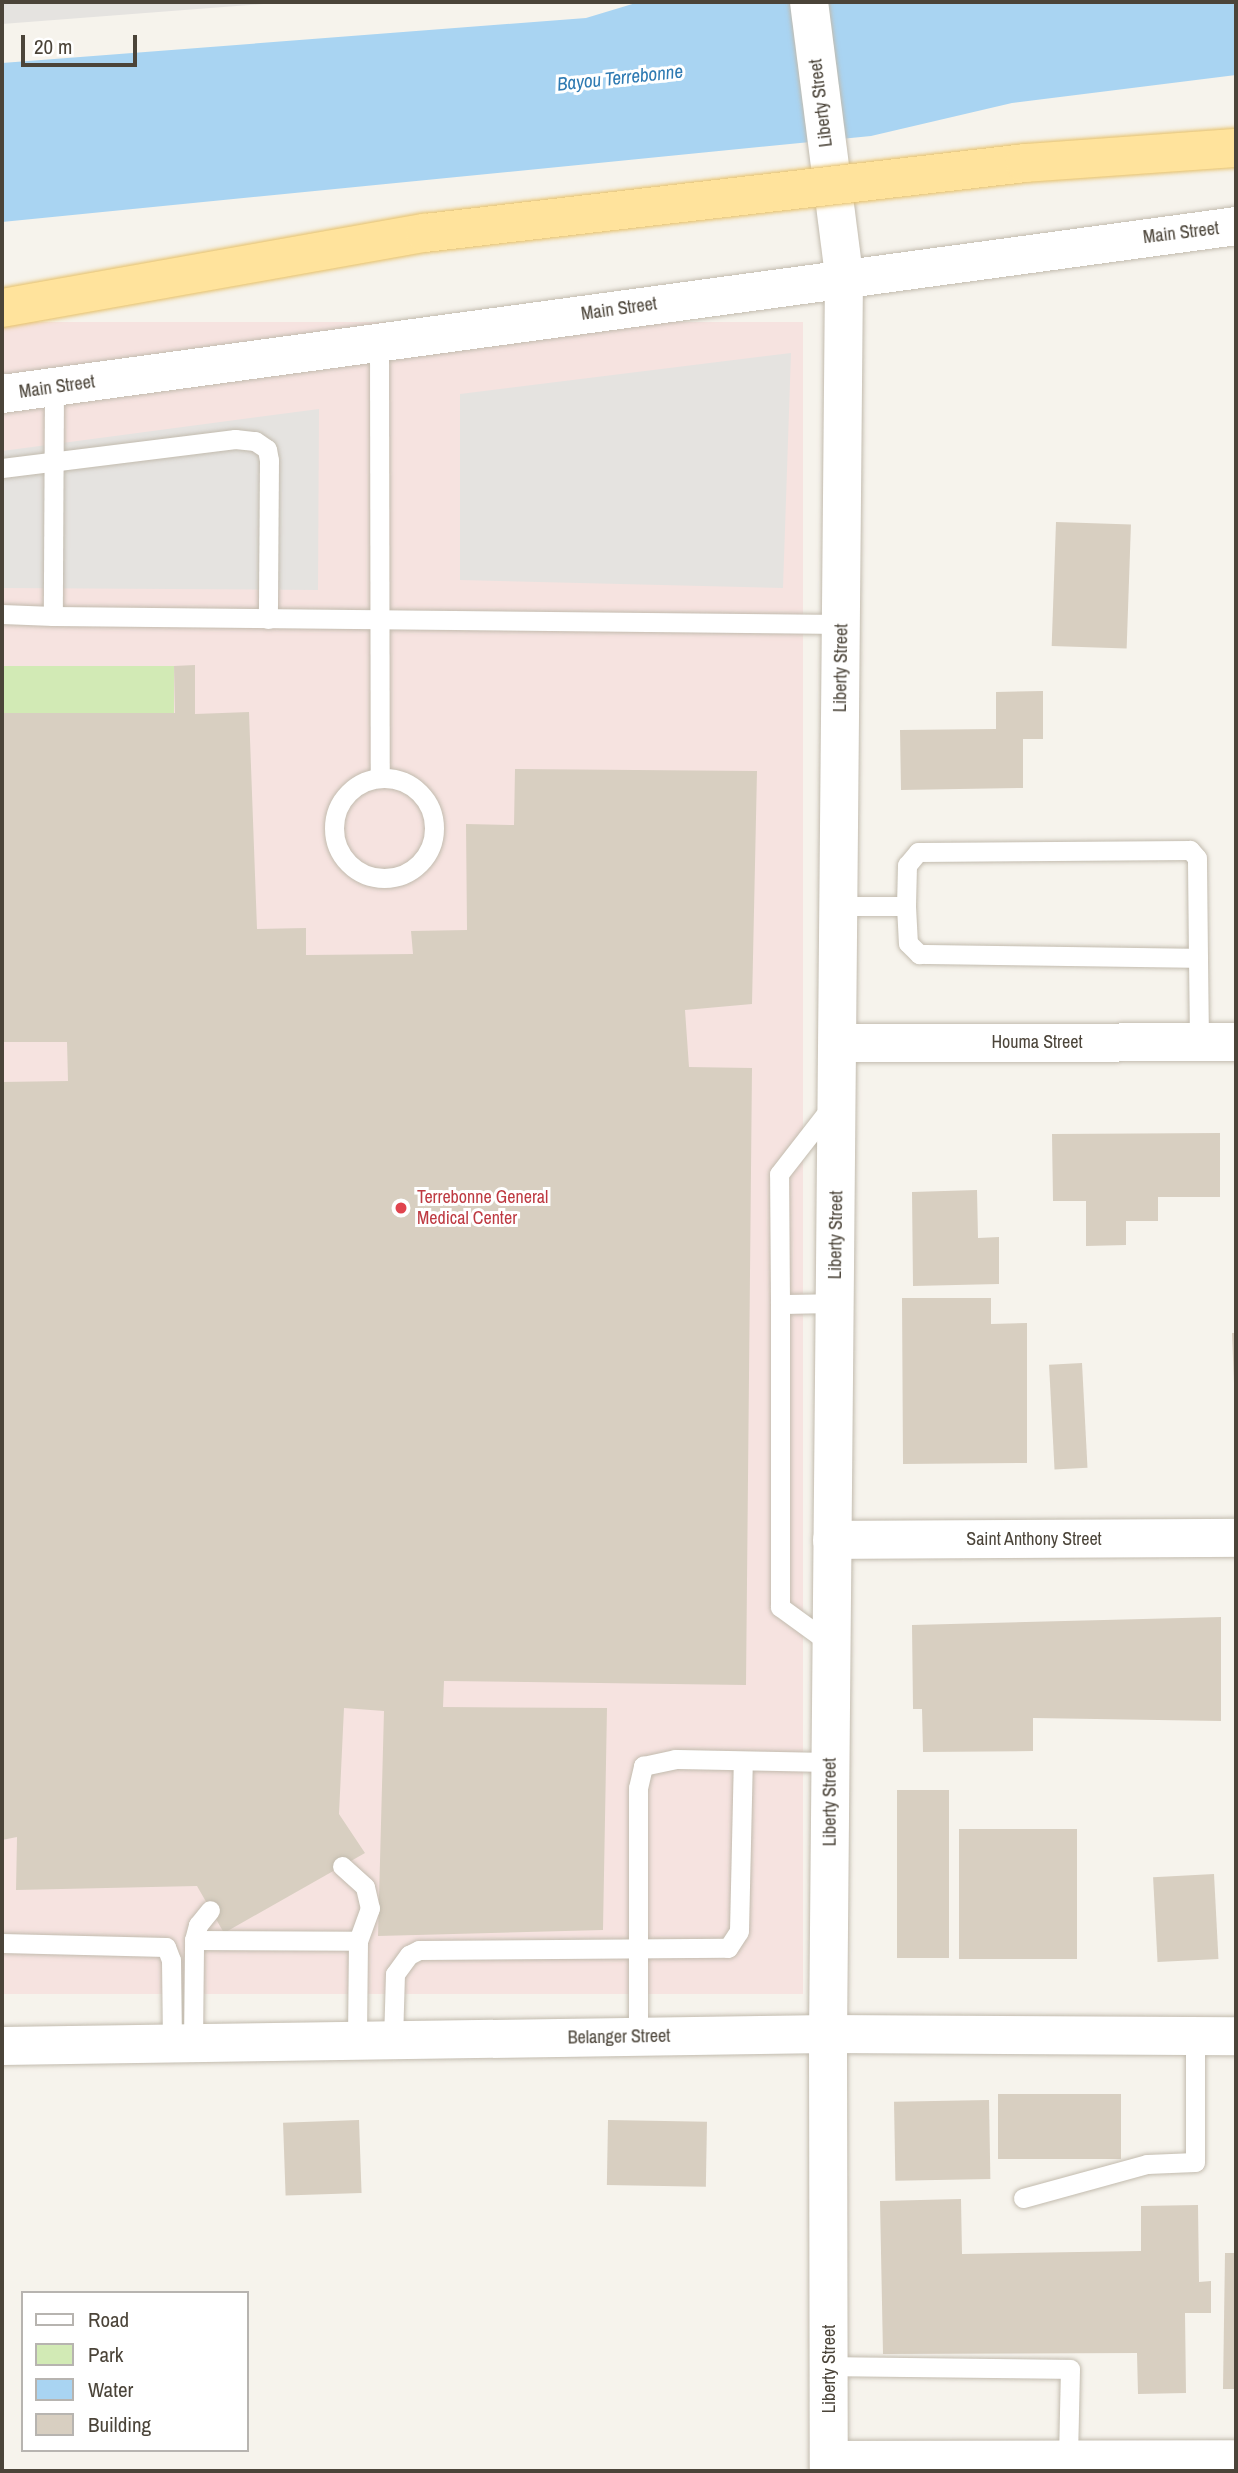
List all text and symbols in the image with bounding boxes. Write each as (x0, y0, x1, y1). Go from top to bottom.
scale bar (24, 21, 140, 65)
text: 20 m (34, 32, 72, 61)
street label: Liberty Street (805, 58, 837, 148)
water label: Bayou Terrebonne (556, 60, 684, 96)
street label: Main Street (1142, 218, 1220, 248)
street label: Main Street (580, 293, 658, 325)
street label: Main Street (18, 371, 96, 403)
street label: Liberty Street (829, 624, 853, 712)
street label: Houma Street (991, 1031, 1083, 1053)
place label: Terrebonne General Medical Center (417, 1187, 548, 1230)
street label: Liberty Street (824, 1191, 848, 1279)
marker: Terrebonne General Medical Center (391, 1198, 411, 1218)
street label: Saint Anthony Street (966, 1528, 1102, 1550)
street label: Liberty Street (819, 1758, 841, 1846)
street label: Belanger Street (568, 2025, 670, 2049)
legend (21, 2291, 248, 2452)
text: Road (88, 2305, 129, 2334)
street label: Liberty Street (818, 2325, 840, 2413)
text: Park (88, 2340, 123, 2369)
text: Water (88, 2375, 133, 2404)
text: Building (88, 2410, 151, 2439)

